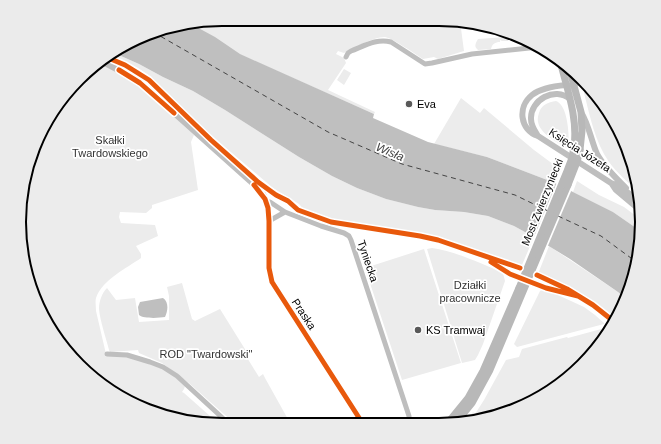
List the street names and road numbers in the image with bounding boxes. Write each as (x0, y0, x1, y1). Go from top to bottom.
street label: Księcia Józefa (547, 126, 614, 175)
street label: Most Zwierzyniecki (519, 157, 565, 247)
street label: Tyniecka (355, 239, 381, 284)
street label: Praska (290, 296, 319, 332)

